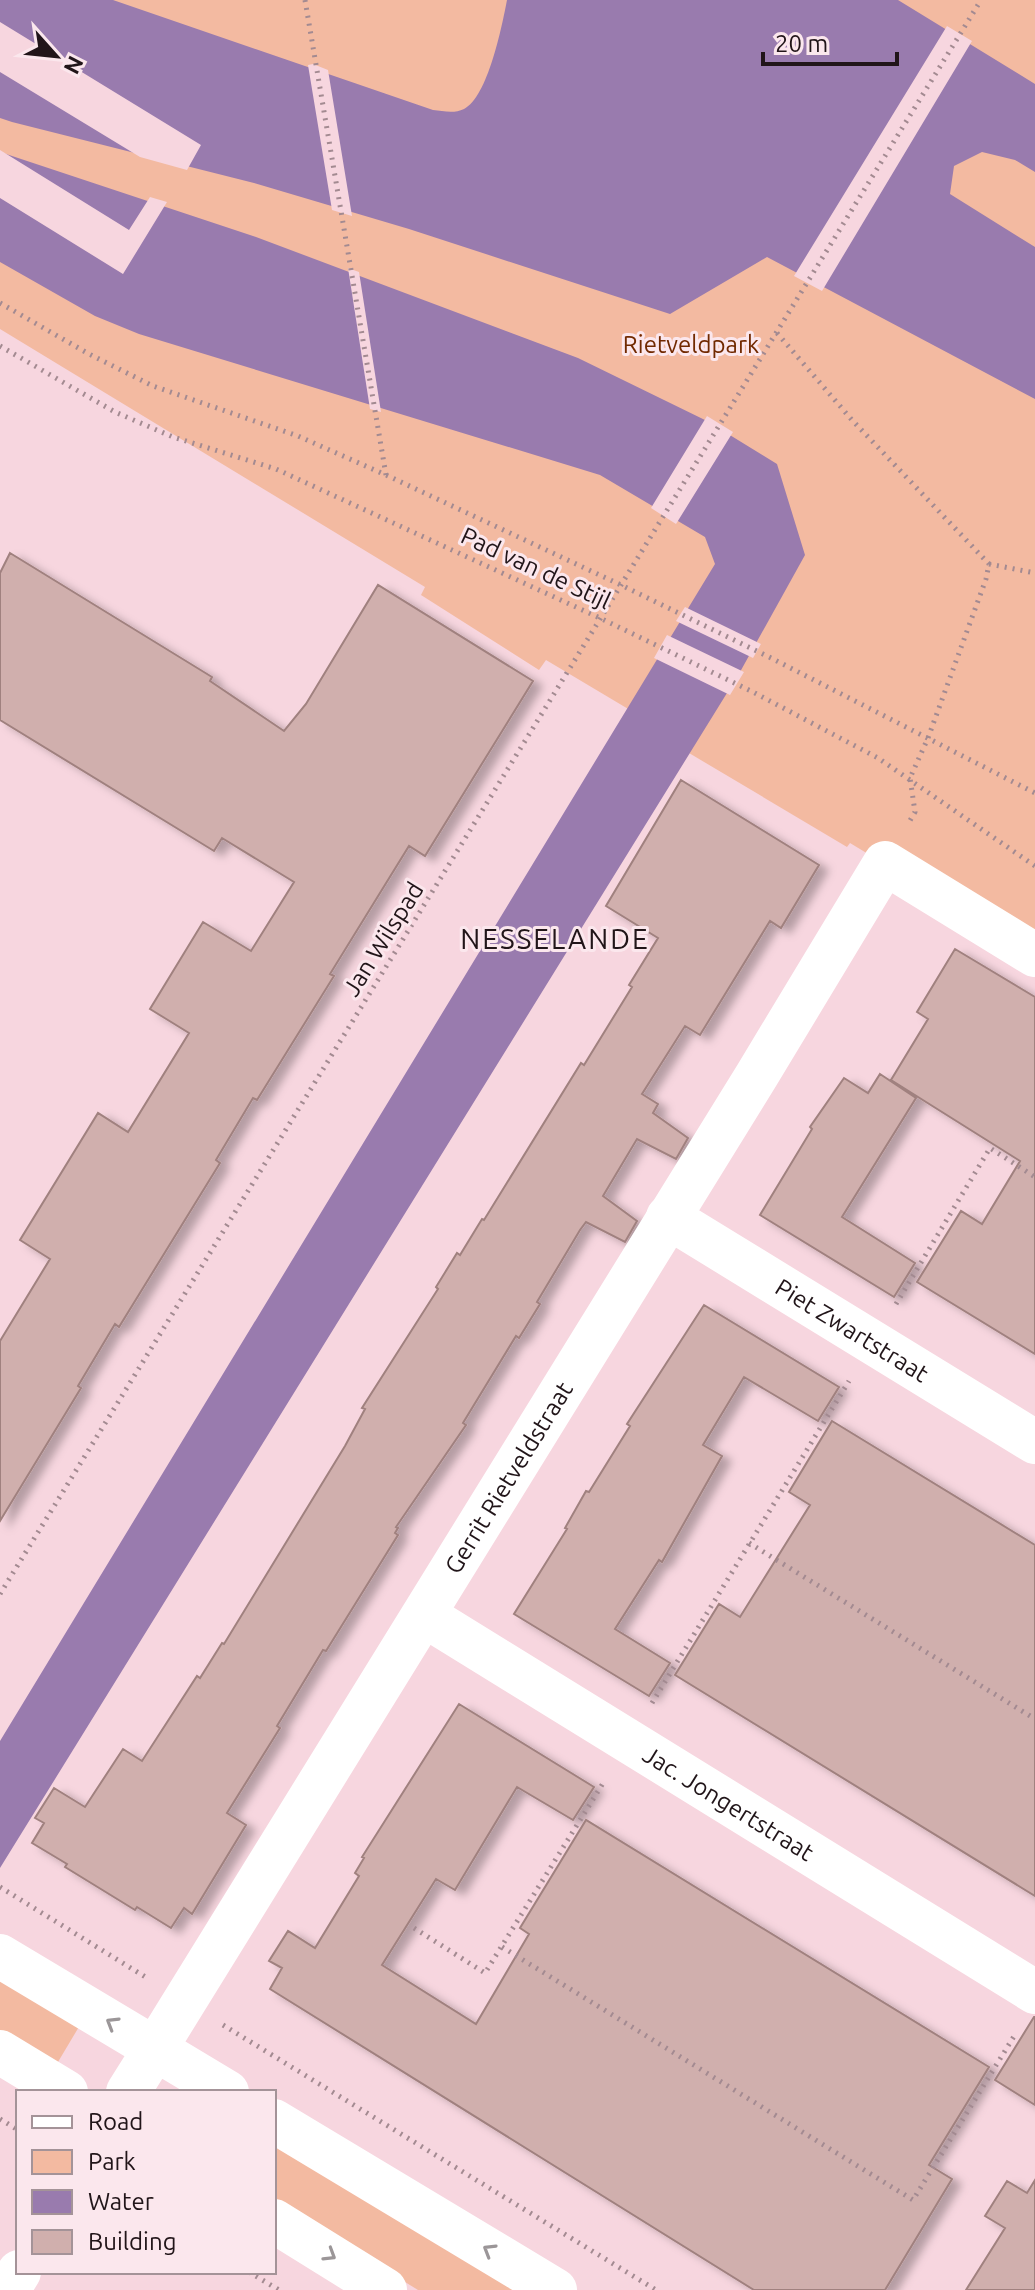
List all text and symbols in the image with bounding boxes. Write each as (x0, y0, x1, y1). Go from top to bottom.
north arrow (16, 16, 96, 96)
scale bar (763, 16, 897, 66)
text: 20 m (775, 30, 828, 57)
text: N (59, 52, 89, 78)
park label: Rietveldpark (623, 331, 759, 358)
street label: Pad van de Stijl (457, 522, 615, 614)
street label: Jan Wilspad (337, 877, 429, 1001)
district label: NESSELANDE (460, 923, 650, 954)
street label: Piet Zwartstraat (771, 1273, 934, 1387)
street label: Gerrit Rietveldstraat (439, 1376, 578, 1578)
street label: Jac. Jongertstraat (638, 1740, 819, 1866)
one-way arrow (106, 2017, 121, 2033)
legend (16, 2090, 276, 2274)
text: Road (88, 2108, 143, 2135)
text: Park (88, 2148, 136, 2175)
text: Water (88, 2188, 154, 2215)
text: Building (88, 2228, 176, 2255)
one-way arrow (483, 2244, 498, 2260)
one-way arrow (321, 2246, 335, 2261)

